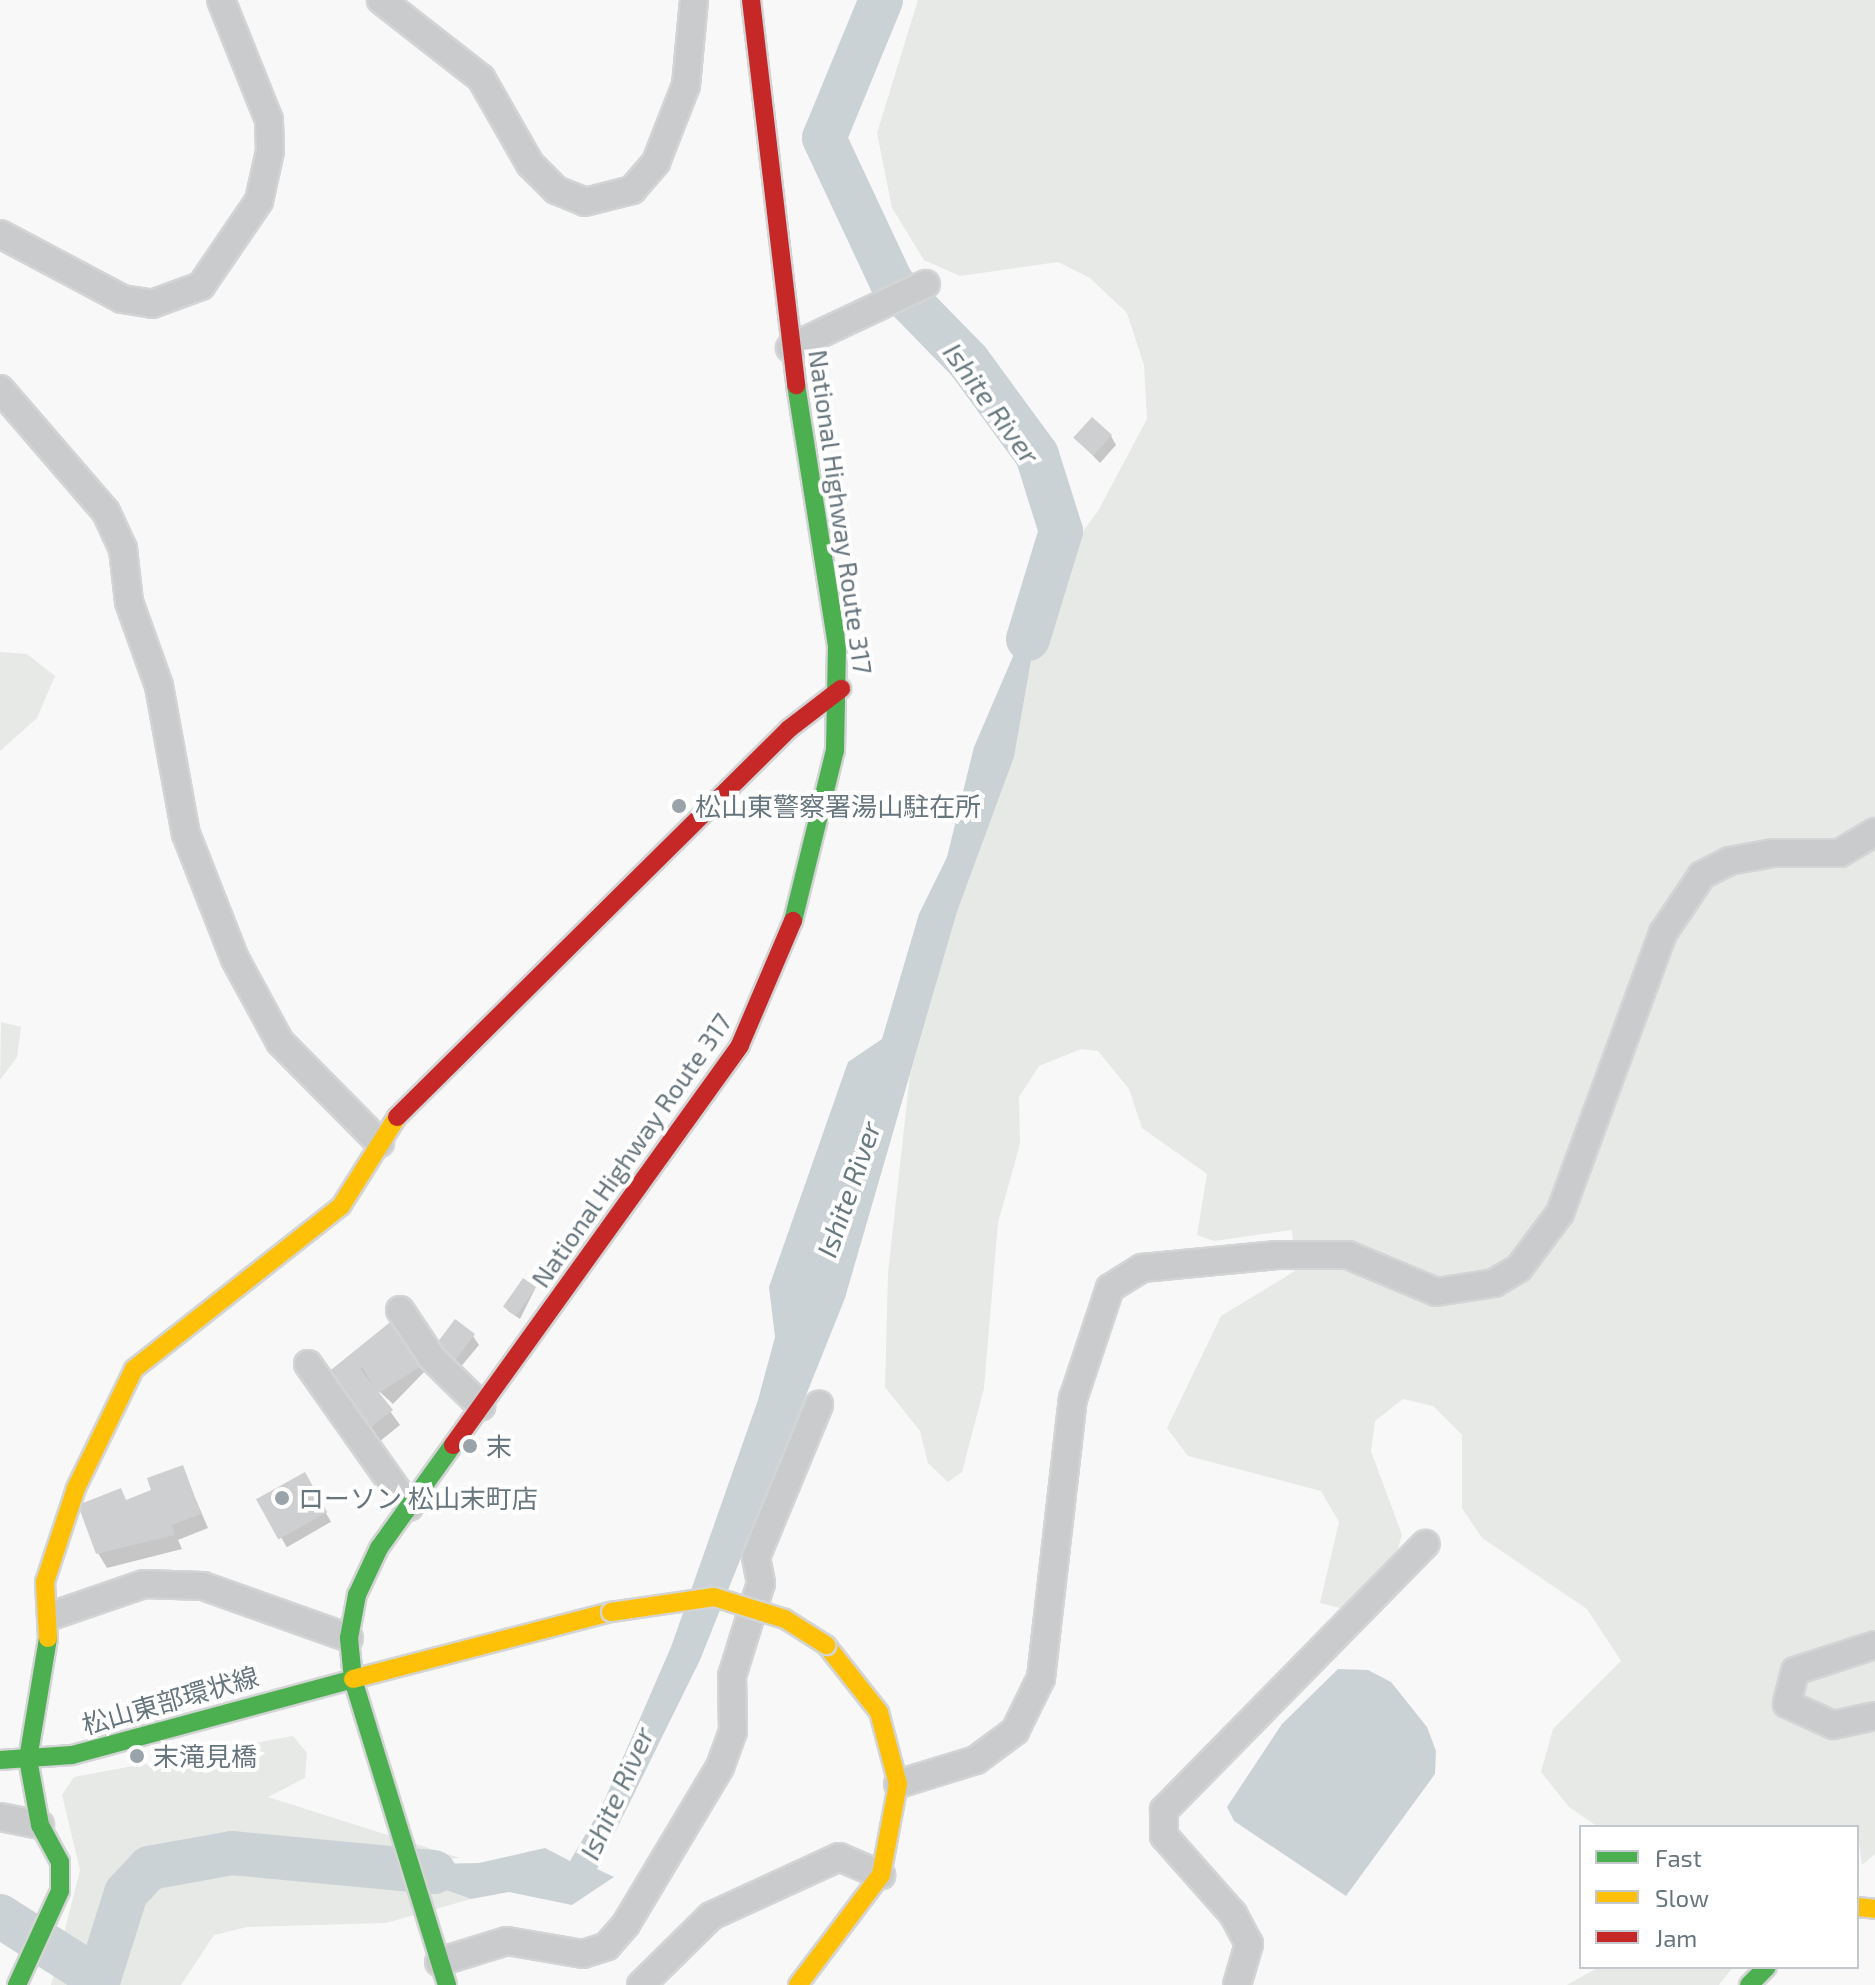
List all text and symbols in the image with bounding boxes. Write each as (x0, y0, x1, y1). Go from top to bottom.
water label: Ishite River (937, 336, 1047, 470)
street label: National Highway Route 317 (803, 347, 879, 677)
place label: 松山東警察署湯山駐在所 (695, 790, 981, 822)
marker: 松山東警察署湯山駐在所 (670, 797, 688, 815)
street label: National Highway Route 317 (524, 1006, 738, 1294)
water label: Ishite River (809, 1117, 887, 1261)
place label: 末 (486, 1430, 512, 1462)
marker: 末 (461, 1437, 479, 1455)
place label: ローソン 松山末町店 (298, 1482, 538, 1514)
marker: ローソン 松山末町店 (273, 1489, 291, 1507)
street label: 松山東部環状線 (78, 1660, 262, 1740)
water label: Ishite River (572, 1721, 660, 1865)
place label: 末滝見橋 (153, 1740, 257, 1772)
marker: 末滝見橋 (128, 1747, 146, 1765)
legend (1579, 1825, 1859, 1969)
text: Fast (1655, 1843, 1702, 1872)
text: Slow (1655, 1883, 1709, 1912)
text: Jam (1655, 1923, 1697, 1952)

